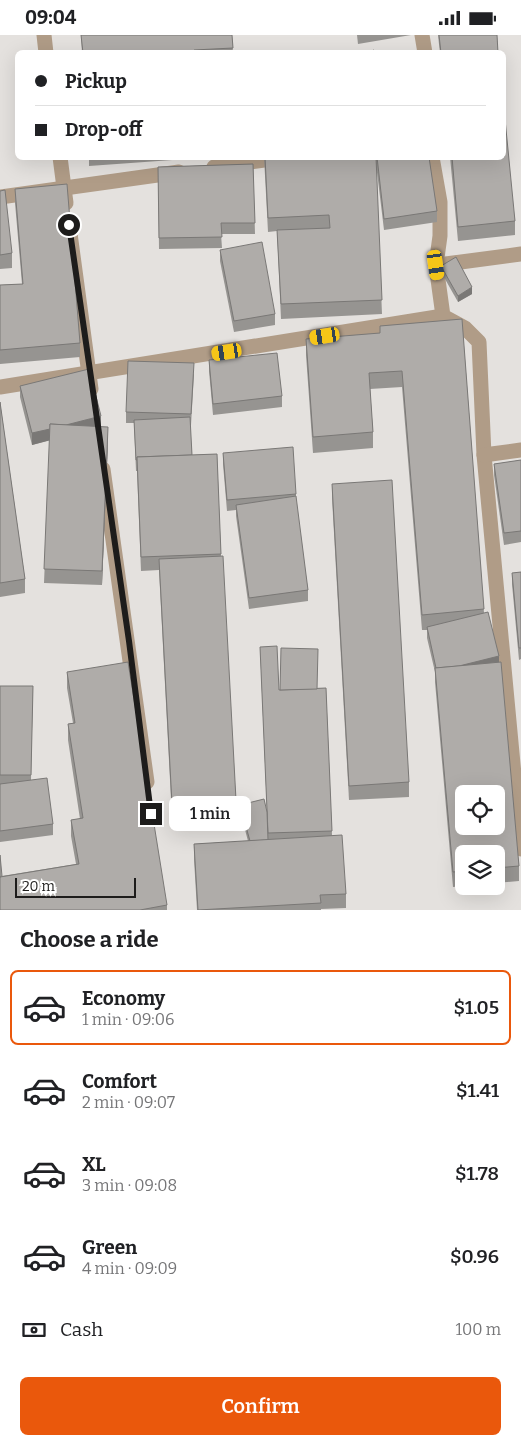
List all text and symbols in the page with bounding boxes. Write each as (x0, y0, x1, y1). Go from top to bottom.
text: 09:04 (25, 6, 76, 29)
text: Pickup (65, 70, 127, 93)
text: Drop-off (65, 118, 143, 141)
route start (58, 214, 80, 236)
car (426, 249, 445, 281)
car (309, 326, 340, 346)
car (211, 342, 242, 362)
map controls (455, 785, 505, 895)
button: locate (455, 785, 505, 835)
callout: 1 min (168, 797, 251, 831)
route end (140, 803, 162, 825)
text: 1 min (190, 804, 230, 823)
button: layers (455, 845, 505, 895)
scale bar (15, 875, 136, 898)
text: 20 m (22, 878, 55, 895)
text: Choose a ride (20, 926, 159, 953)
icon: car (22, 985, 67, 1030)
text: Economy (82, 987, 165, 1010)
text: $1.05 (454, 996, 499, 1019)
text: 1 min · 09:06 (82, 1010, 174, 1029)
icon: car (22, 1068, 67, 1113)
text: Comfort (82, 1070, 157, 1093)
text: $1.41 (456, 1079, 499, 1102)
text: 2 min · 09:07 (82, 1093, 175, 1112)
icon: car (22, 1151, 67, 1196)
text: XL (82, 1153, 106, 1176)
text: $1.78 (455, 1162, 499, 1185)
text: 3 min · 09:08 (82, 1176, 177, 1195)
icon: car (22, 1234, 67, 1279)
text: Green (82, 1236, 137, 1259)
text: $0.96 (450, 1245, 499, 1268)
text: 4 min · 09:09 (82, 1259, 177, 1278)
icon: cash (20, 1316, 48, 1344)
text: Cash (60, 1318, 103, 1341)
text: 100 m (456, 1320, 501, 1339)
button: Confirm (20, 1377, 501, 1435)

